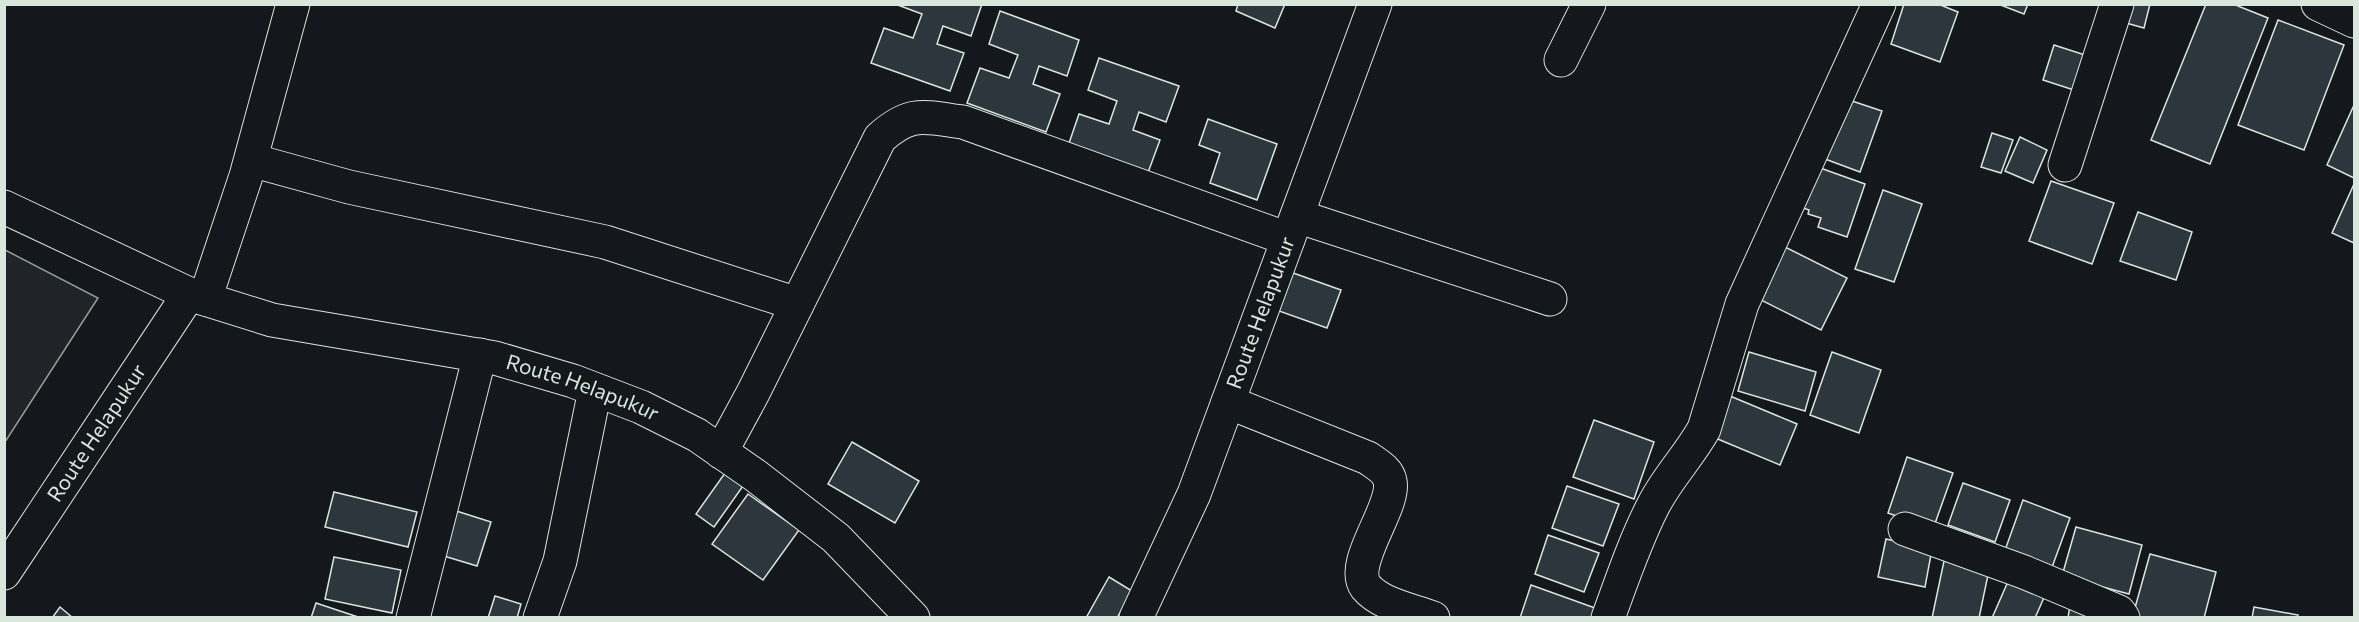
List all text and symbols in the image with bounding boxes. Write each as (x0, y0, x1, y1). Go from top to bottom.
street label: Route Helapukur (1220, 233, 1299, 392)
street label: Route Helapukur (504, 348, 664, 425)
street label: Route Helapukur (41, 359, 150, 506)

